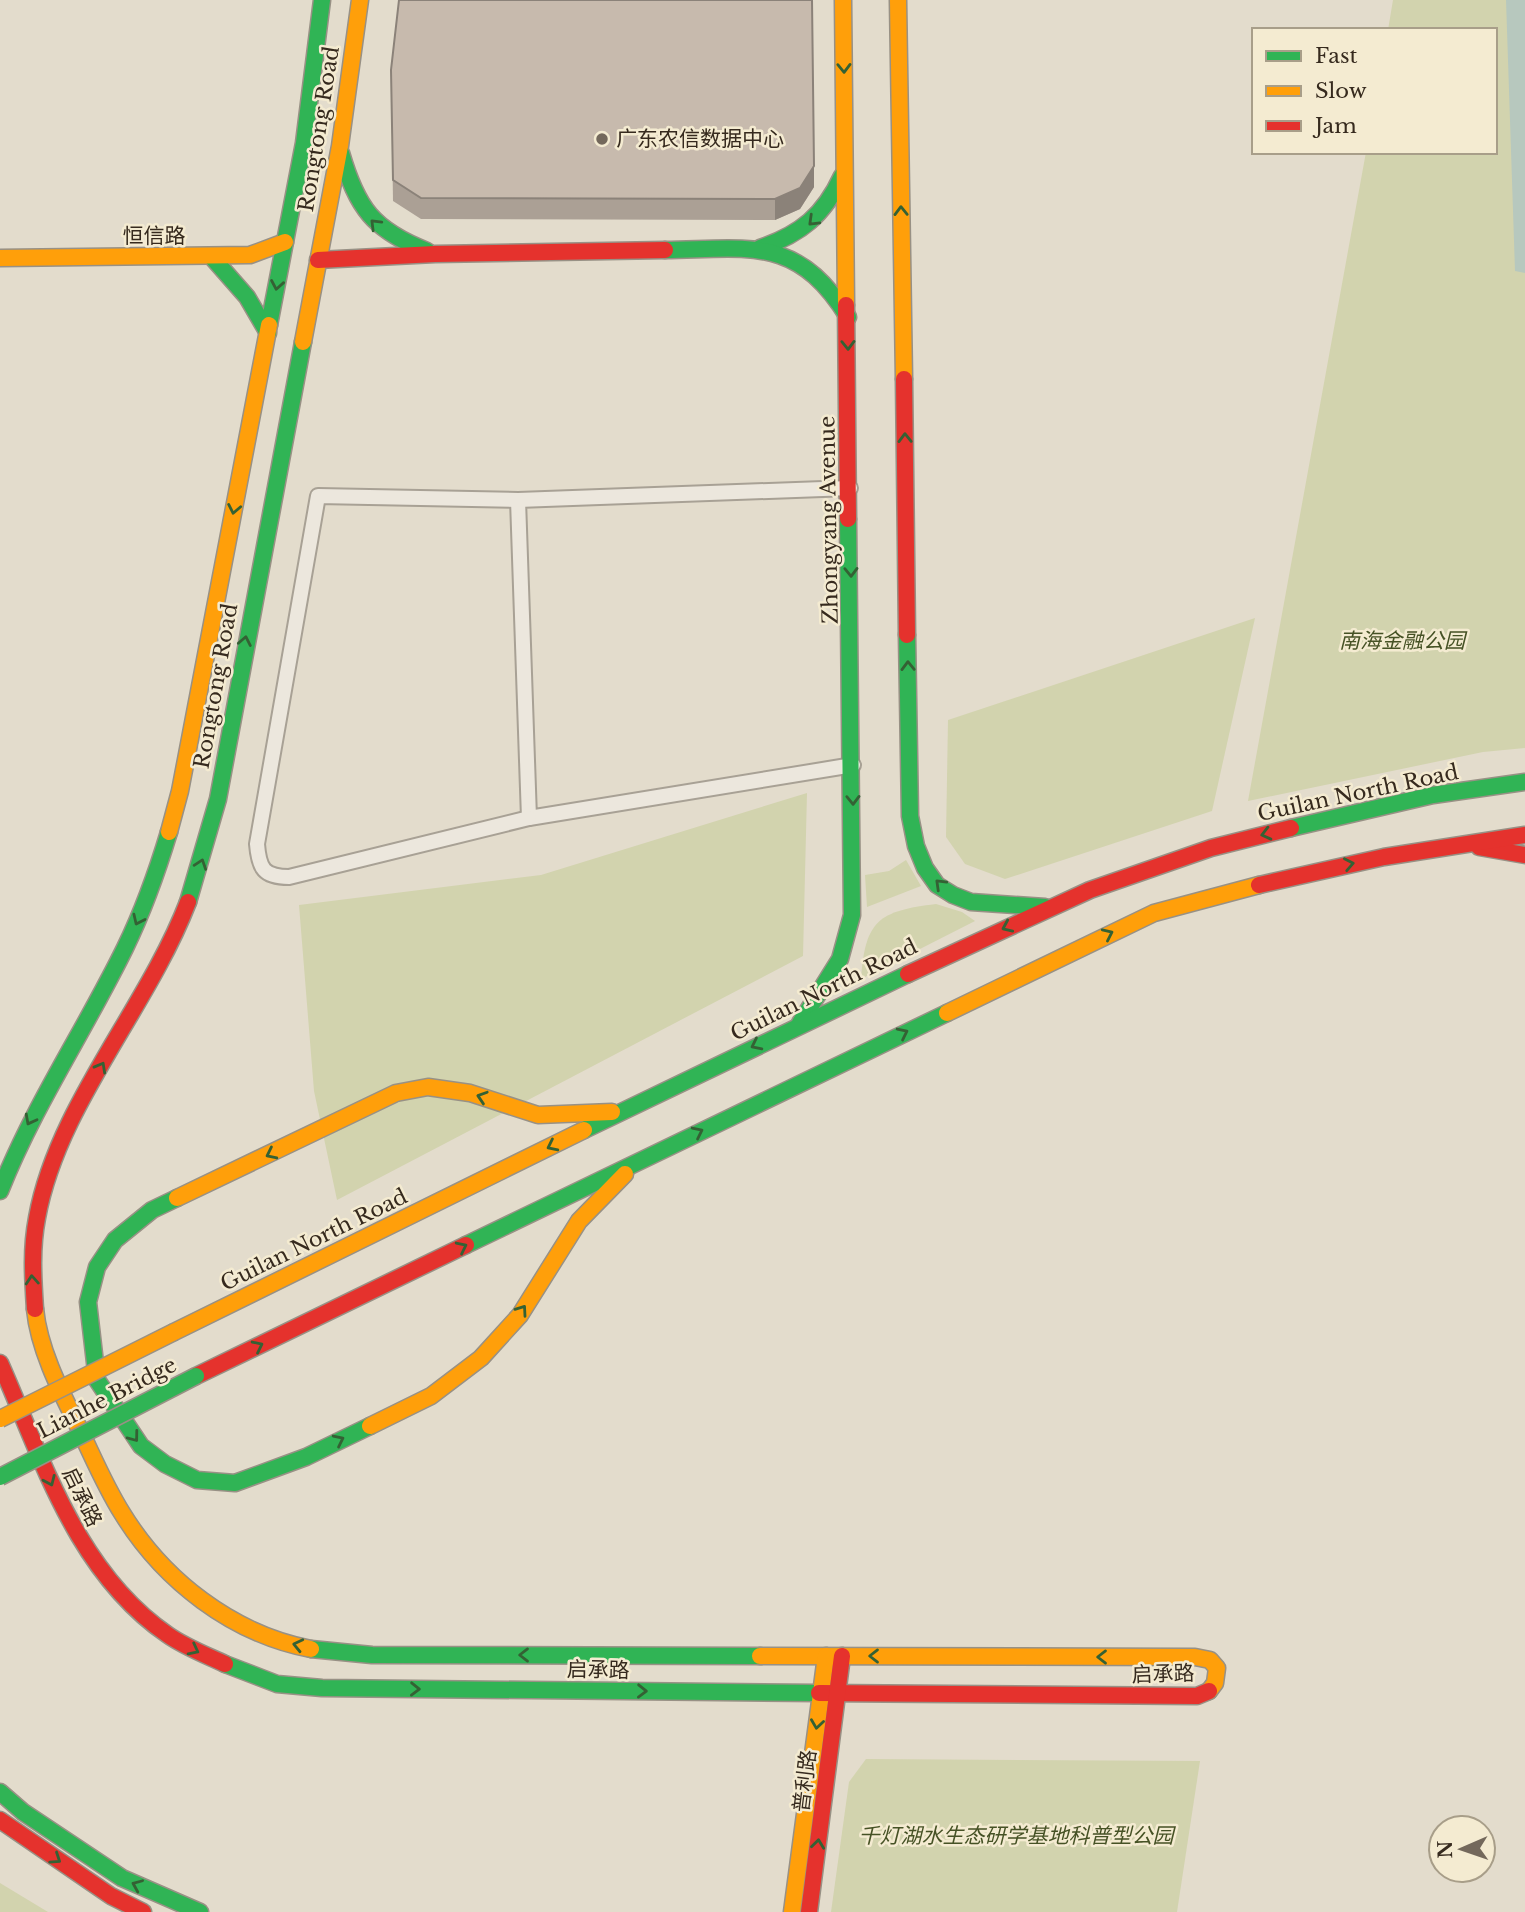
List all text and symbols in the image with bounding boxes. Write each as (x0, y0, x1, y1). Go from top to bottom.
legend (1252, 28, 1497, 154)
text: Fast (1315, 43, 1357, 69)
street label: Rongtong Road (293, 44, 345, 214)
one-way arrow (836, 63, 852, 74)
text: Slow (1315, 78, 1367, 104)
text: Jam (1312, 113, 1357, 139)
place label: 广东农信数据中心 (616, 126, 784, 152)
marker: 广东农信数据中心 (594, 131, 610, 147)
one-way arrow (893, 205, 909, 215)
one-way arrow (808, 212, 821, 225)
one-way arrow (371, 219, 384, 232)
street label: 恒信路 (123, 223, 186, 249)
one-way arrow (271, 279, 286, 291)
one-way arrow (840, 340, 856, 350)
street label: Zhongyang Avenue (814, 416, 844, 624)
one-way arrow (897, 432, 912, 443)
one-way arrow (228, 503, 243, 515)
one-way arrow (843, 567, 858, 578)
street label: Rongtong Road (189, 601, 243, 771)
park label: 南海金融公园 (1339, 628, 1468, 654)
one-way arrow (237, 635, 252, 647)
one-way arrow (900, 660, 916, 670)
street label: Guilan North Road (1255, 759, 1461, 827)
one-way arrow (846, 794, 861, 805)
one-way arrow (1260, 826, 1272, 840)
one-way arrow (193, 858, 207, 870)
one-way arrow (1343, 858, 1355, 873)
one-way arrow (935, 880, 948, 893)
one-way arrow (132, 913, 146, 925)
one-way arrow (1002, 919, 1014, 933)
one-way arrow (1100, 928, 1113, 942)
street label: Guilan North Road (726, 933, 922, 1047)
one-way arrow (896, 1027, 908, 1041)
one-way arrow (751, 1036, 763, 1050)
one-way arrow (93, 1062, 106, 1075)
one-way arrow (477, 1091, 489, 1105)
one-way arrow (25, 1113, 38, 1125)
one-way arrow (691, 1127, 703, 1141)
one-way arrow (547, 1137, 559, 1151)
one-way arrow (266, 1145, 278, 1159)
street label: Guilan North Road (216, 1183, 412, 1297)
one-way arrow (455, 1241, 467, 1255)
one-way arrow (25, 1274, 40, 1285)
one-way arrow (514, 1305, 526, 1318)
one-way arrow (251, 1340, 263, 1354)
street label: Lianhe Bridge (33, 1352, 181, 1444)
one-way arrow (126, 1429, 139, 1442)
one-way arrow (332, 1435, 344, 1449)
street label: 启承路 (57, 1463, 107, 1531)
one-way arrow (42, 1473, 56, 1486)
one-way arrow (292, 1639, 304, 1653)
one-way arrow (187, 1641, 199, 1655)
one-way arrow (519, 1647, 529, 1663)
one-way arrow (869, 1648, 879, 1664)
one-way arrow (1096, 1649, 1107, 1665)
street label: 启承路 (566, 1656, 630, 1684)
street label: 启承路 (1131, 1660, 1195, 1688)
one-way arrow (410, 1681, 420, 1697)
one-way arrow (637, 1683, 648, 1699)
one-way arrow (809, 1718, 824, 1730)
street label: 普利路 (788, 1748, 822, 1814)
north arrow (1427, 1814, 1497, 1884)
park label: 千灯湖水生态研学基地科普型公园 (859, 1823, 1176, 1849)
one-way arrow (810, 1838, 825, 1850)
text: N (1434, 1840, 1457, 1859)
one-way arrow (48, 1851, 61, 1863)
one-way arrow (132, 1879, 144, 1893)

